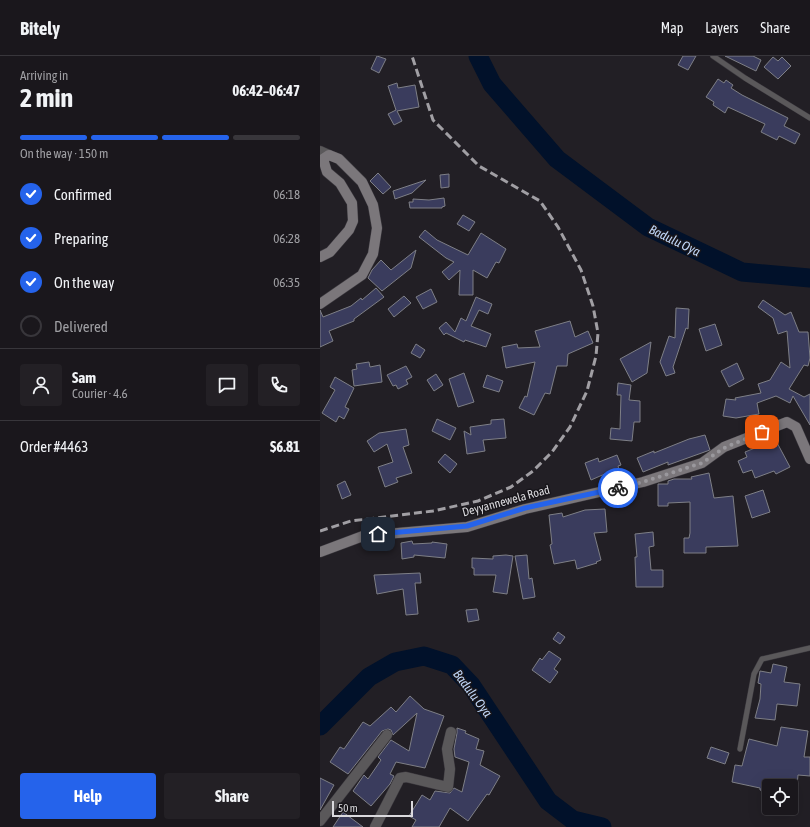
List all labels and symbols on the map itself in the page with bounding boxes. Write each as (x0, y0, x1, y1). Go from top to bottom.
water label: Badulu Oya (647, 222, 703, 259)
pin (745, 415, 779, 449)
courier (598, 468, 638, 508)
street label: Deyyannewela Road (461, 483, 551, 519)
pin (361, 517, 395, 551)
water label: Badulu Oya (450, 667, 495, 720)
scale bar (332, 799, 413, 818)

